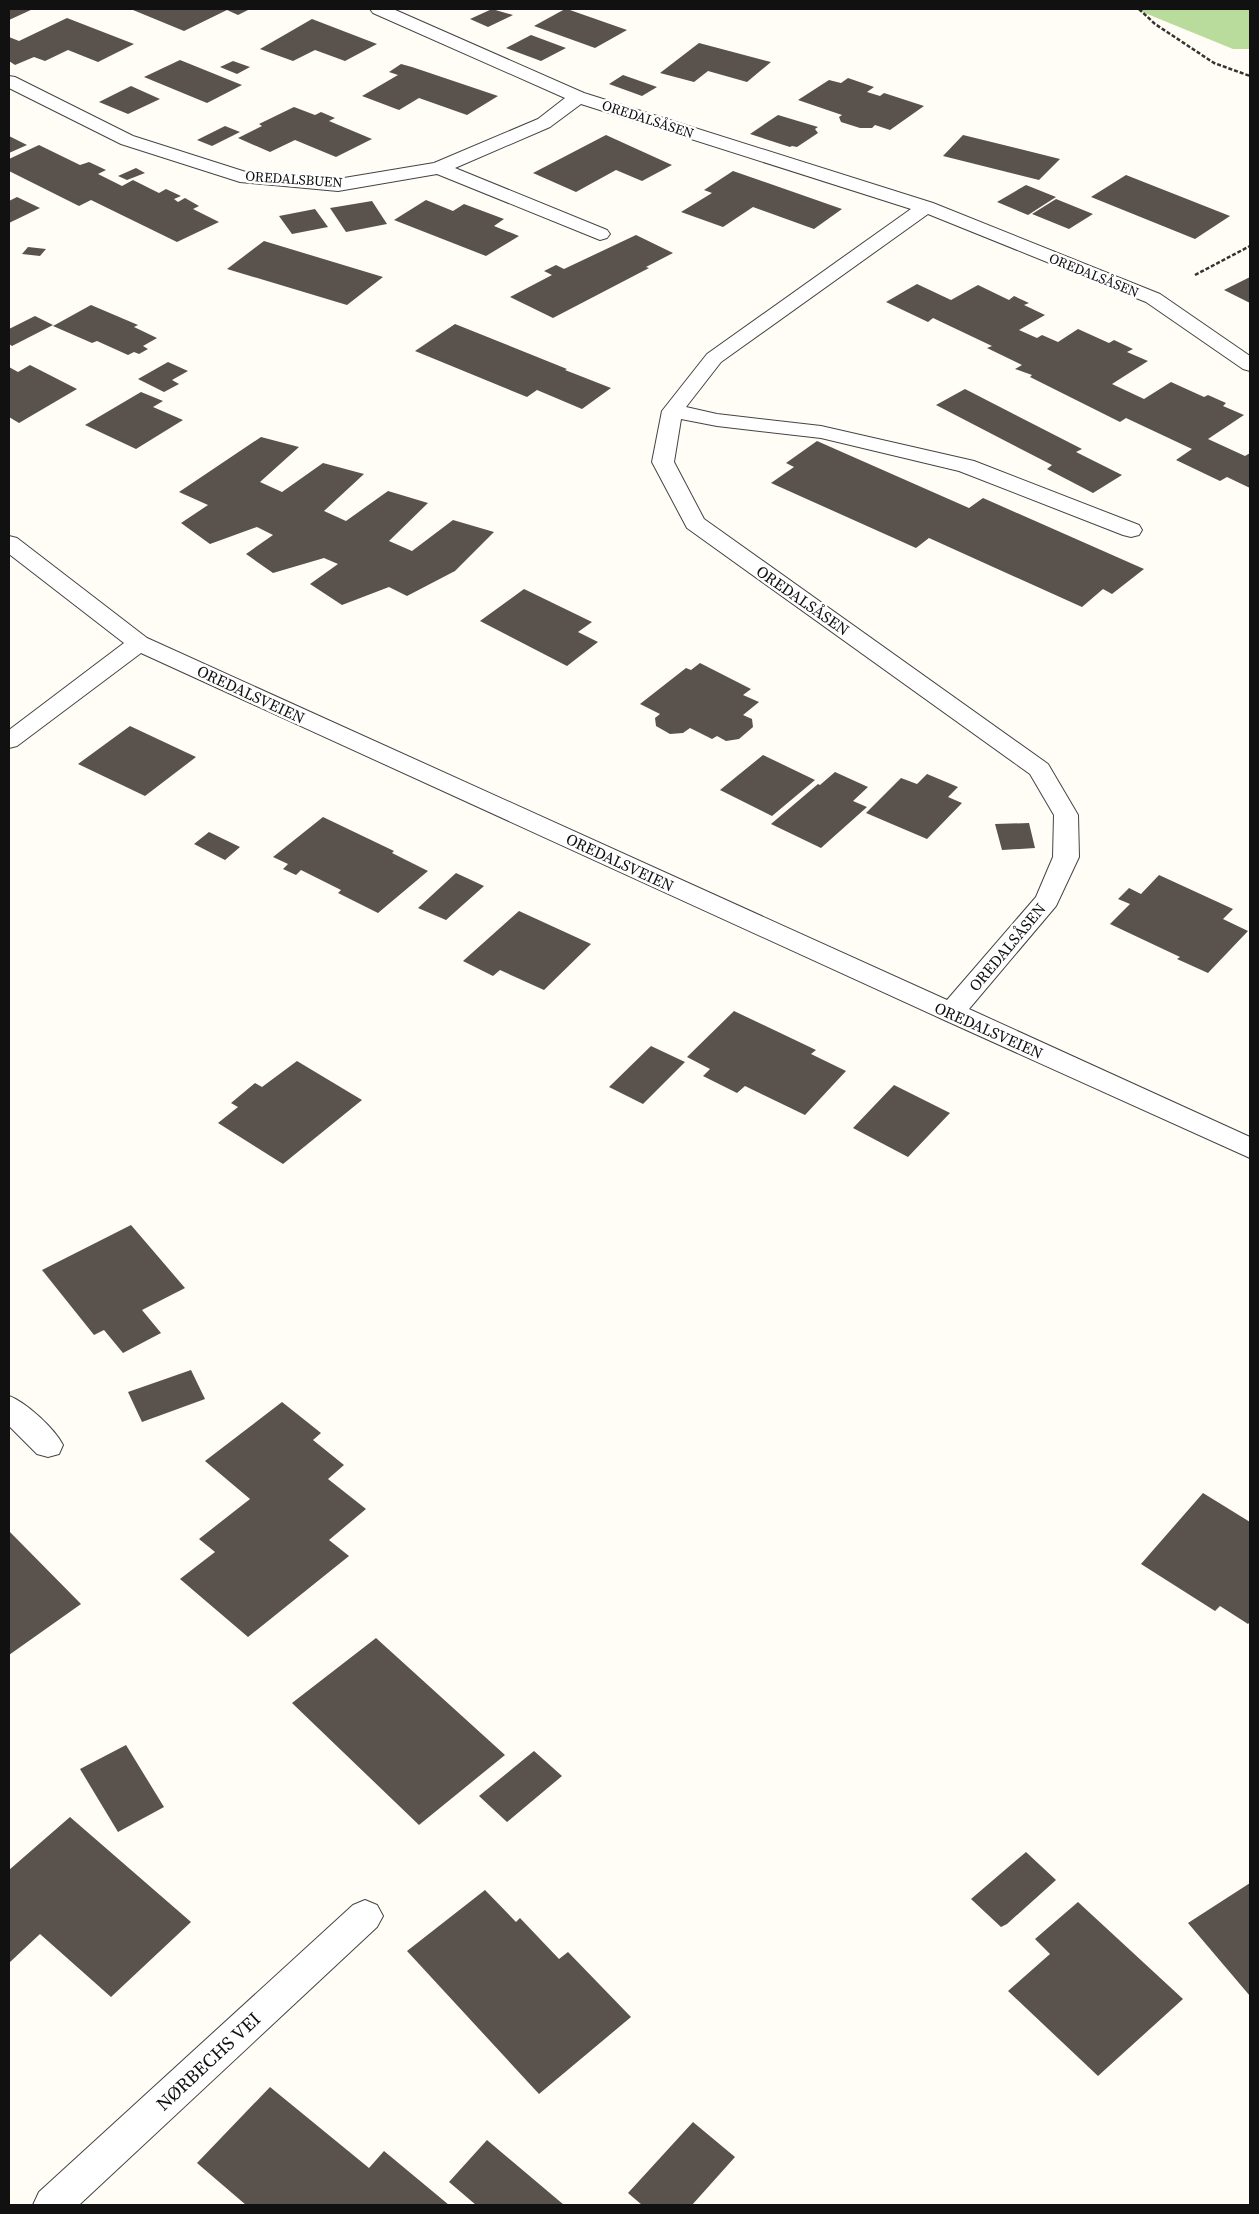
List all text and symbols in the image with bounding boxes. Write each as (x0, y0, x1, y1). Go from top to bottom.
street label: OREDALSÅSEN (600, 95, 696, 143)
street label: OREDALSBUEN (245, 166, 343, 192)
street label: OREDALSÅSEN (1046, 248, 1142, 302)
street label: OREDALSÅSEN (752, 560, 854, 640)
street label: OREDALSVEIEN (194, 659, 309, 729)
street label: OREDALSVEIEN (563, 827, 678, 897)
street label: OREDALSÅSEN (964, 898, 1051, 996)
street label: OREDALSVEIEN (931, 996, 1047, 1064)
street label: NØRBECHS VEI (150, 2006, 266, 2116)

